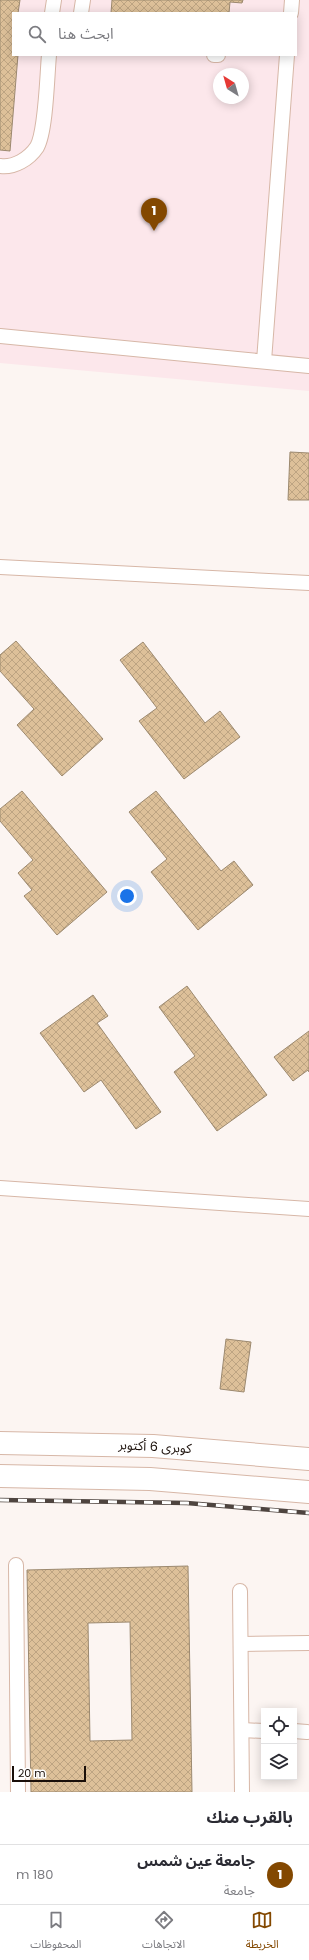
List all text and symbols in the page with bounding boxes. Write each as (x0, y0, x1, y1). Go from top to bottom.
search box (12, 12, 297, 56)
icon: search (26, 23, 48, 45)
text: ابحث هنا (58, 23, 114, 44)
north arrow (213, 68, 249, 104)
pin: 1 (141, 198, 167, 231)
your location (117, 886, 137, 906)
street label: كوبرى 6 أكتوبر (117, 1435, 193, 1458)
map controls (261, 1708, 297, 1780)
button: locate (261, 1708, 297, 1744)
button: layers (261, 1744, 297, 1780)
scale bar (12, 1764, 86, 1783)
text: 20 m (18, 1765, 46, 1781)
text: بالقرب منك (207, 1805, 293, 1829)
text: جامعة عين شمس (137, 1850, 255, 1871)
text: 180 m (16, 1865, 53, 1884)
text: 1 (278, 1865, 282, 1884)
text: جامعة (224, 1881, 255, 1900)
tab: المحفوظات (30, 1909, 81, 1956)
tab: الاتجاهات (142, 1909, 185, 1956)
tab: الخريطة (246, 1909, 279, 1956)

